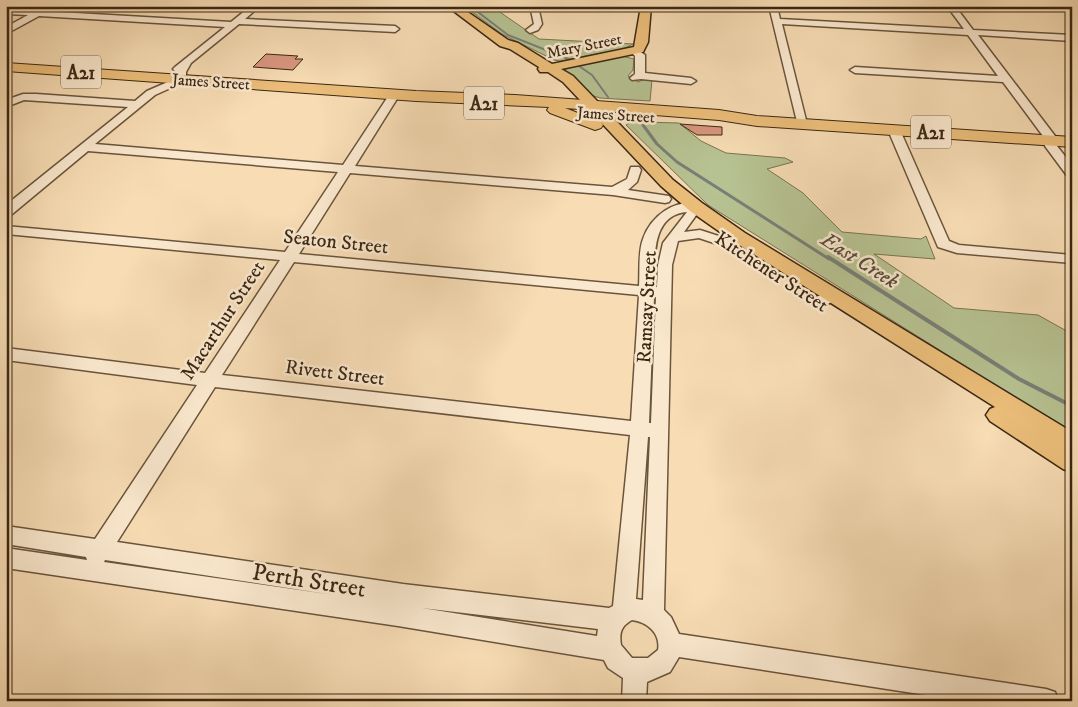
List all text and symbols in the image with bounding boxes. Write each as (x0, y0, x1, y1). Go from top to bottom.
street label: Mary Street (545, 29, 624, 63)
road number: A21 (61, 56, 101, 88)
street label: James Street (169, 69, 251, 95)
road number: A21 (464, 86, 504, 120)
street label: James Street (574, 102, 656, 128)
road number: A21 (911, 115, 951, 148)
street label: Seaton Street (282, 225, 390, 260)
street label: Kitchener Street (710, 226, 833, 318)
water label: East Creek (815, 226, 903, 295)
street label: Ramsay Street (632, 250, 663, 364)
street label: Macarthur Street (176, 257, 271, 385)
street label: Rivett Street (284, 355, 386, 392)
street label: Perth Street (250, 557, 368, 605)

